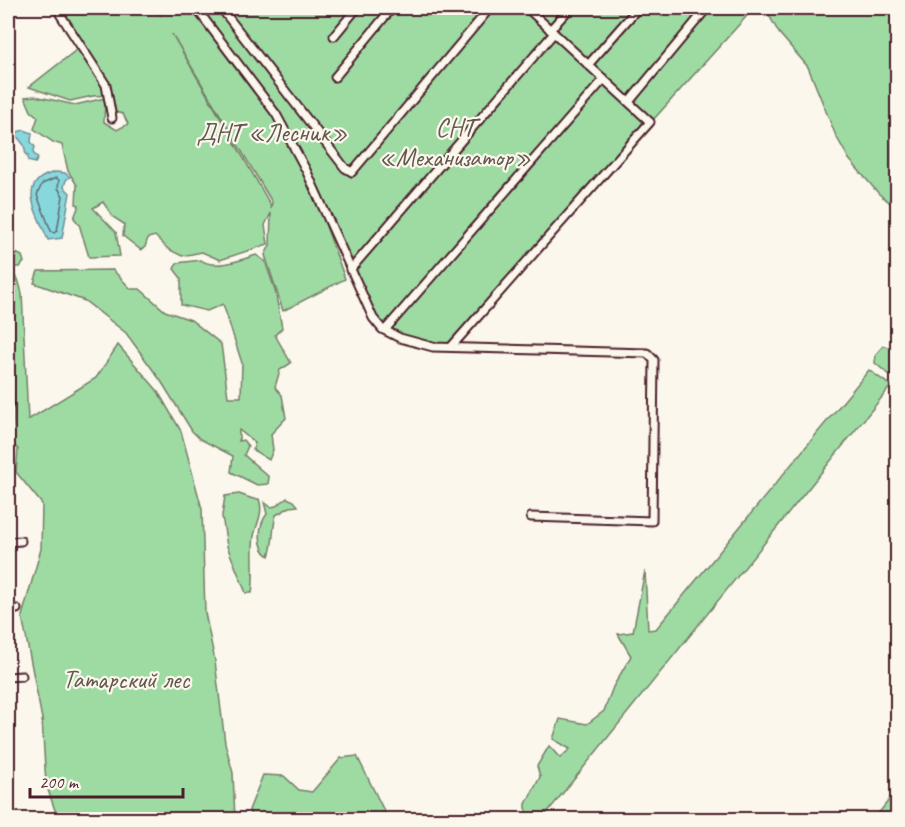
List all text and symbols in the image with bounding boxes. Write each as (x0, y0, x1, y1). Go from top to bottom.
park label: СНТ «Механизатор» (379, 111, 531, 174)
park label: ДНТ «Лесник» (196, 116, 348, 149)
park label: Татарский лес (63, 663, 190, 696)
scale bar (30, 761, 183, 799)
text: 200 m (39, 771, 80, 793)

